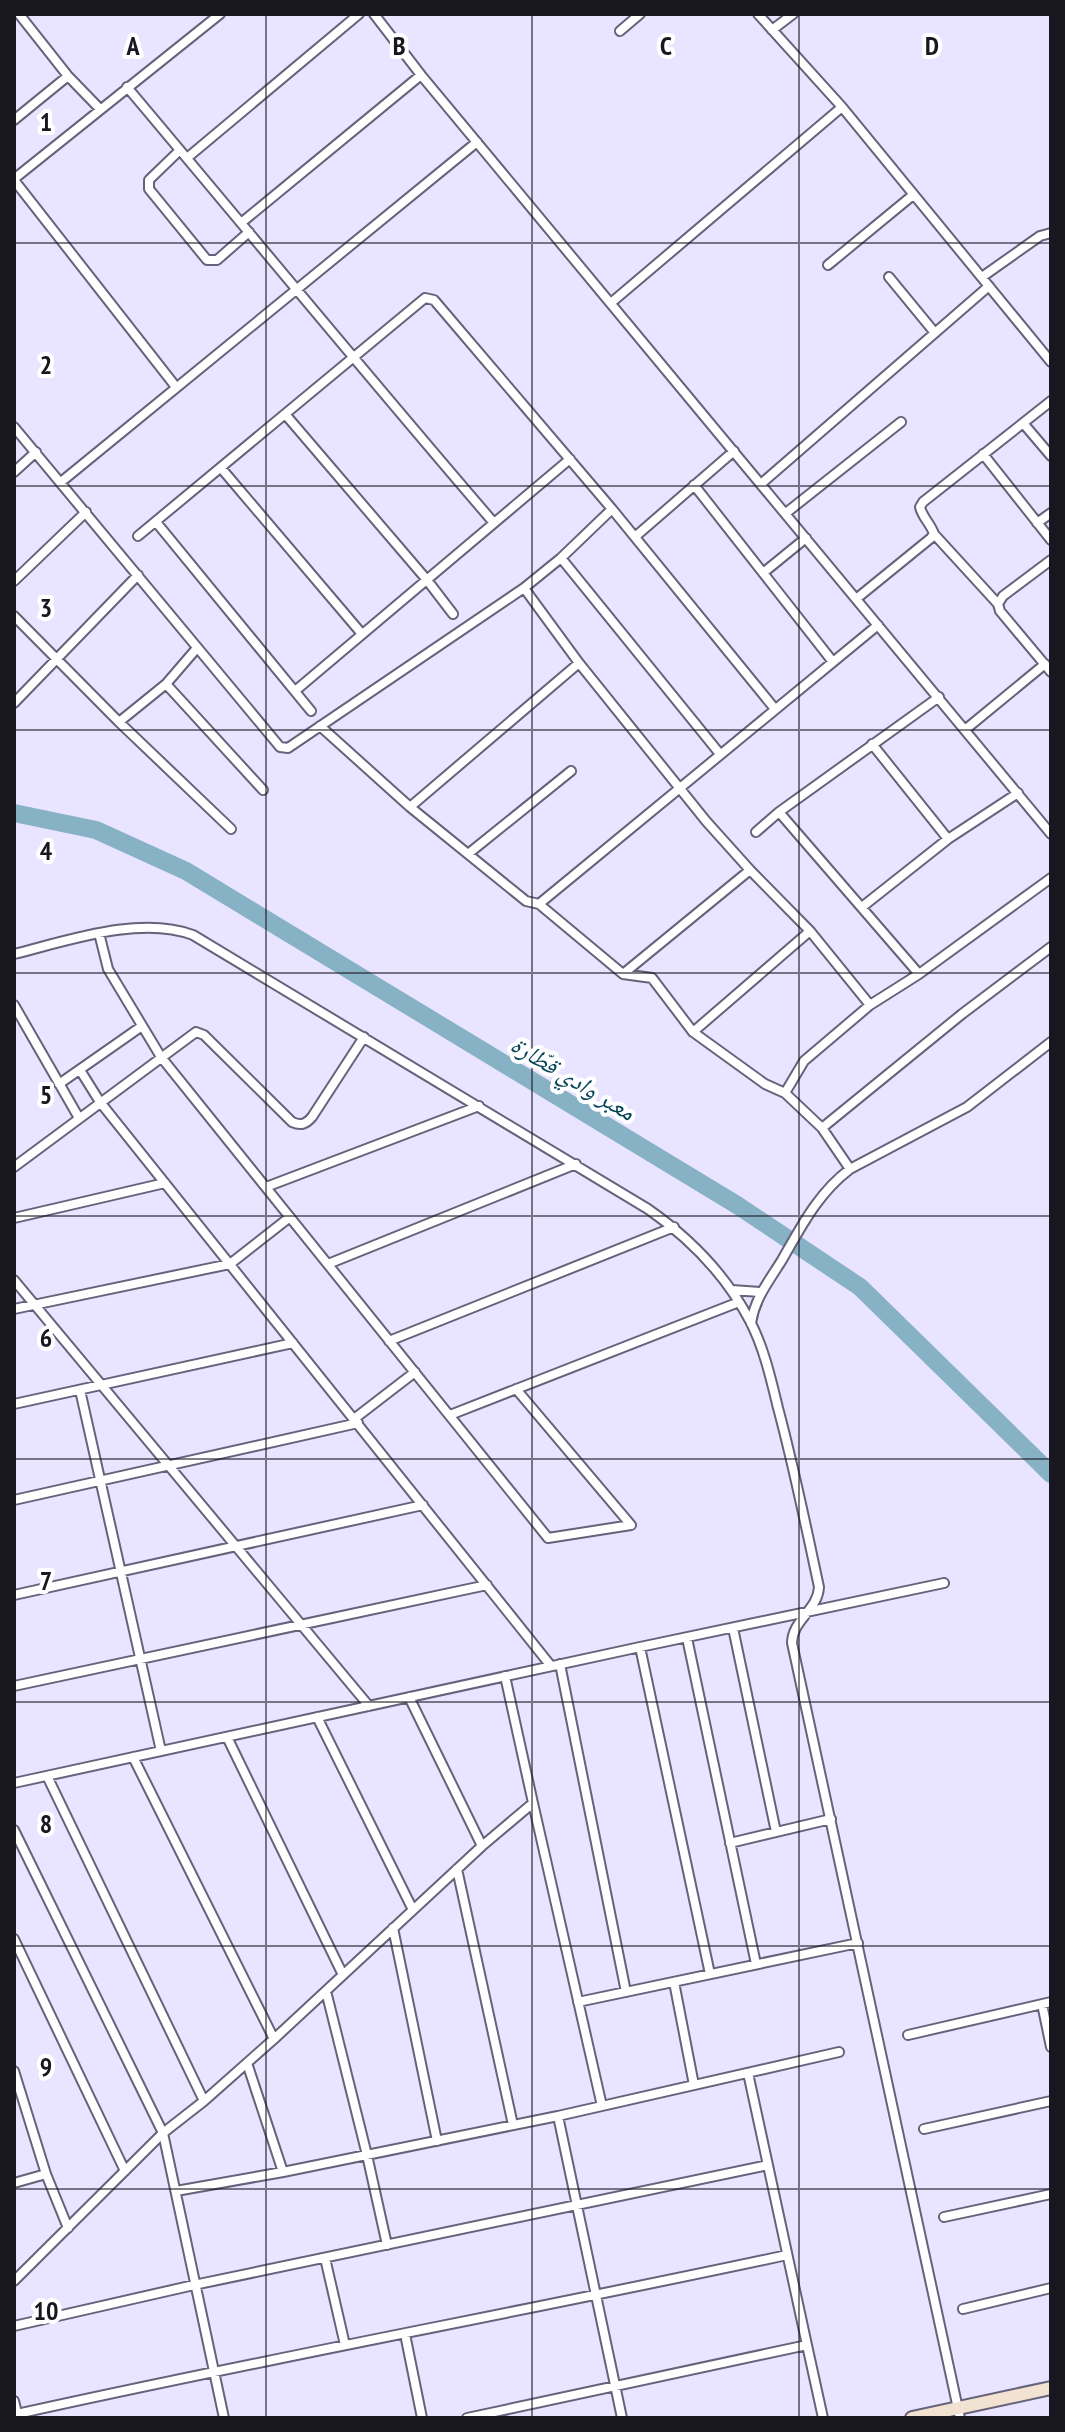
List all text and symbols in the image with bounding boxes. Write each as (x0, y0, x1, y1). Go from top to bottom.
text: A (125, 29, 140, 62)
text: B (393, 29, 406, 62)
text: C (660, 29, 672, 62)
text: D (925, 29, 939, 62)
text: 1 (40, 105, 52, 138)
text: 2 (40, 348, 52, 381)
text: 3 (40, 591, 52, 624)
text: 4 (40, 834, 53, 867)
water label: معبر وادي قطّارة (503, 1029, 641, 1131)
text: 5 (40, 1078, 52, 1111)
text: 6 (40, 1321, 52, 1354)
text: 7 (40, 1564, 52, 1597)
text: 8 (40, 1807, 52, 1840)
text: 9 (40, 2050, 52, 2083)
text: 10 (34, 2294, 58, 2327)

